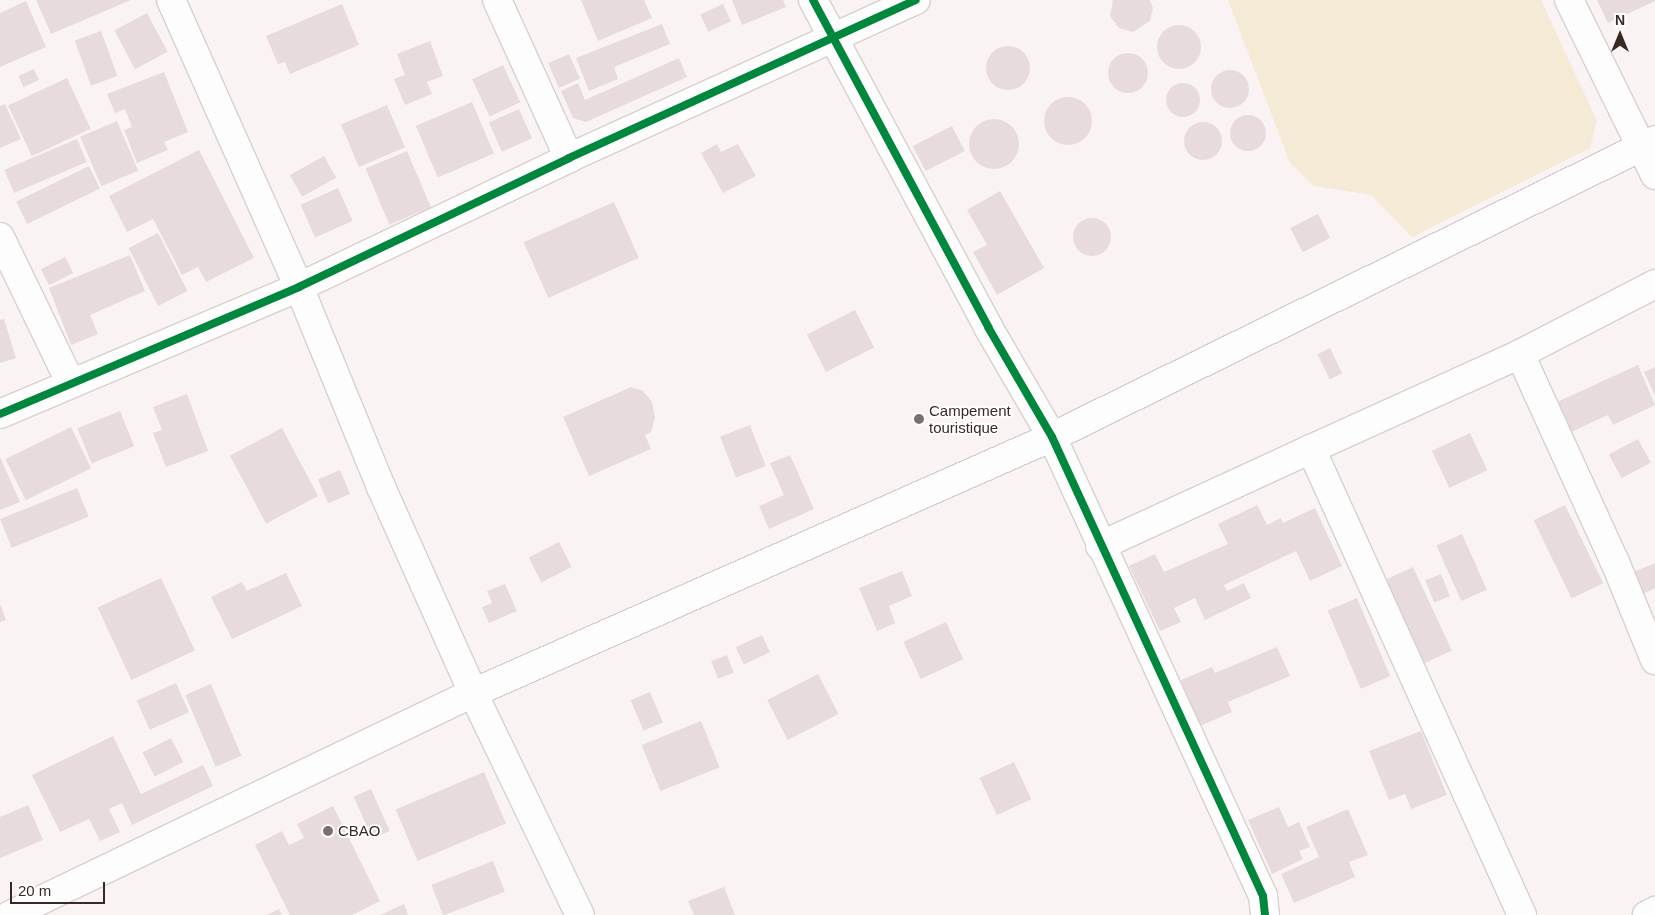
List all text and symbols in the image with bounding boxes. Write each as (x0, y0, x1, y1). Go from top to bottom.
north arrow (1595, 10, 1645, 60)
text: N (1615, 12, 1625, 28)
place label: Campement touristique (929, 401, 1011, 436)
marker: Campement touristique (913, 413, 925, 425)
place label: CBAO (338, 822, 381, 840)
marker: CBAO (322, 825, 334, 837)
scale bar (12, 872, 108, 904)
text: 20 m (18, 882, 51, 899)

